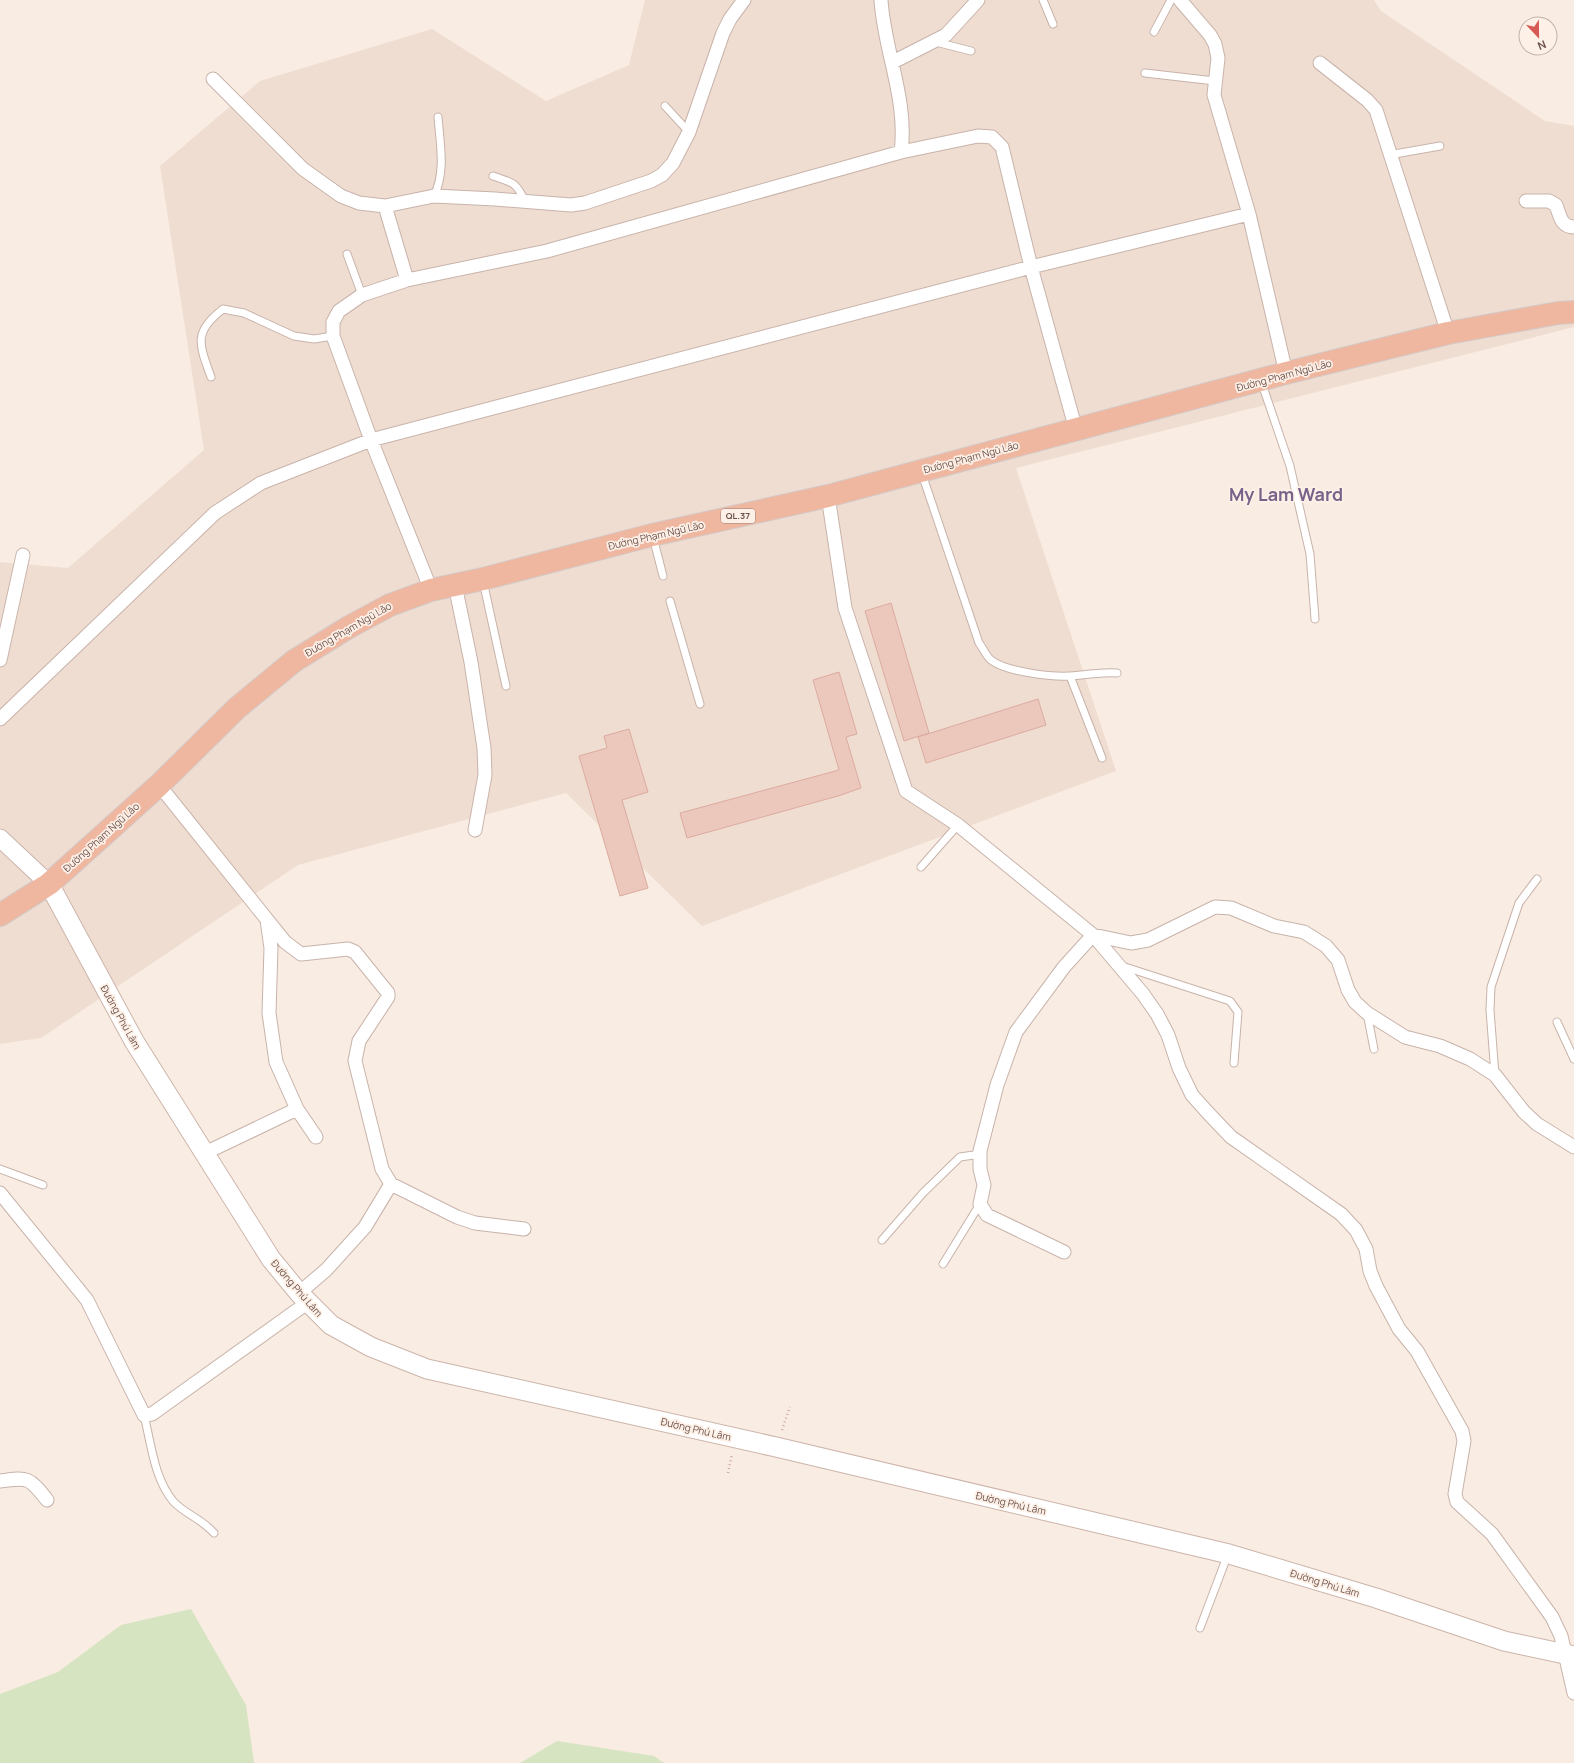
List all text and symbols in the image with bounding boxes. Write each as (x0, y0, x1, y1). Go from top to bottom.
north arrow (1518, 16, 1558, 56)
text: N (1535, 37, 1548, 54)
street label: Đường Phạm Ngũ Lão (1235, 356, 1333, 394)
street label: Đường Phạm Ngũ Lão (922, 438, 1020, 476)
district label: My Lam Ward (1229, 482, 1343, 506)
road number: QL.37 (721, 509, 755, 523)
street label: Đường Phạm Ngũ Lão (607, 517, 705, 553)
street label: Đường Phạm Ngũ Lão (302, 598, 394, 660)
street label: Đường Phạm Ngũ Lão (60, 799, 142, 875)
street label: Đường Phú Lâm (98, 982, 144, 1052)
street label: Đường Phú Lâm (268, 1256, 326, 1320)
street label: Đường Phú Lâm (660, 1414, 732, 1444)
street label: Đường Phú Lâm (975, 1488, 1047, 1518)
street label: Đường Phú Lâm (1289, 1566, 1361, 1600)

